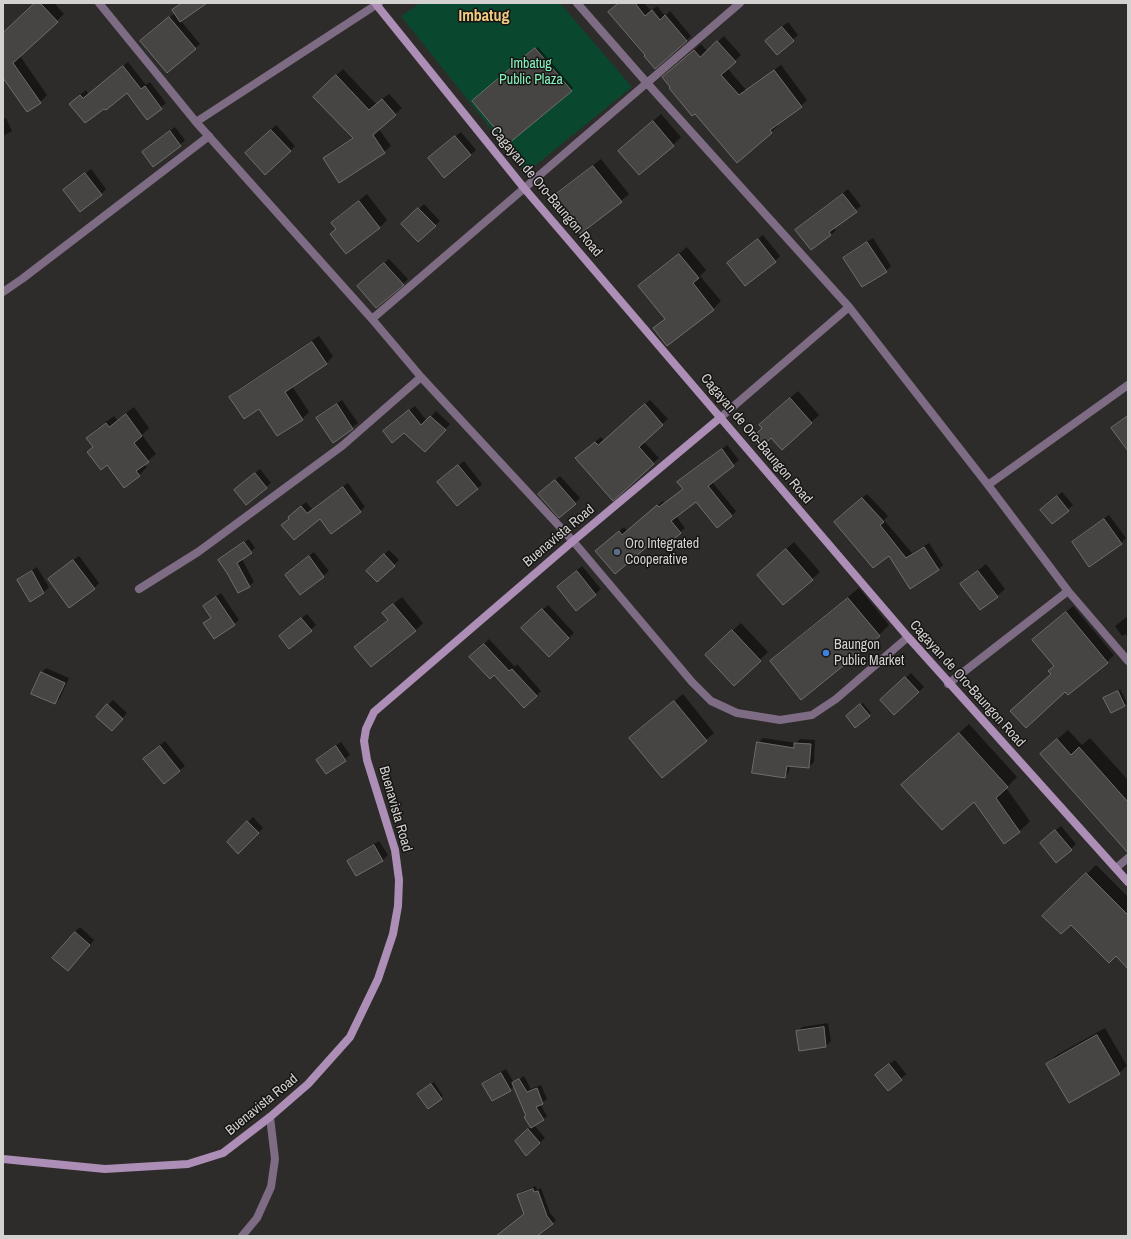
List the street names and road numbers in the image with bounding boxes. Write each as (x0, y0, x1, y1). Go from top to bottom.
street label: Cagayan de Oro-Baungon Road (487, 124, 605, 260)
street label: Cagayan de Oro-Baungon Road (697, 371, 815, 507)
street label: Buenavista Road (520, 501, 598, 571)
street label: Cagayan de Oro-Baungon Road (906, 617, 1028, 751)
street label: Buenavista Road (375, 764, 415, 854)
street label: Buenavista Road (222, 1071, 302, 1139)

